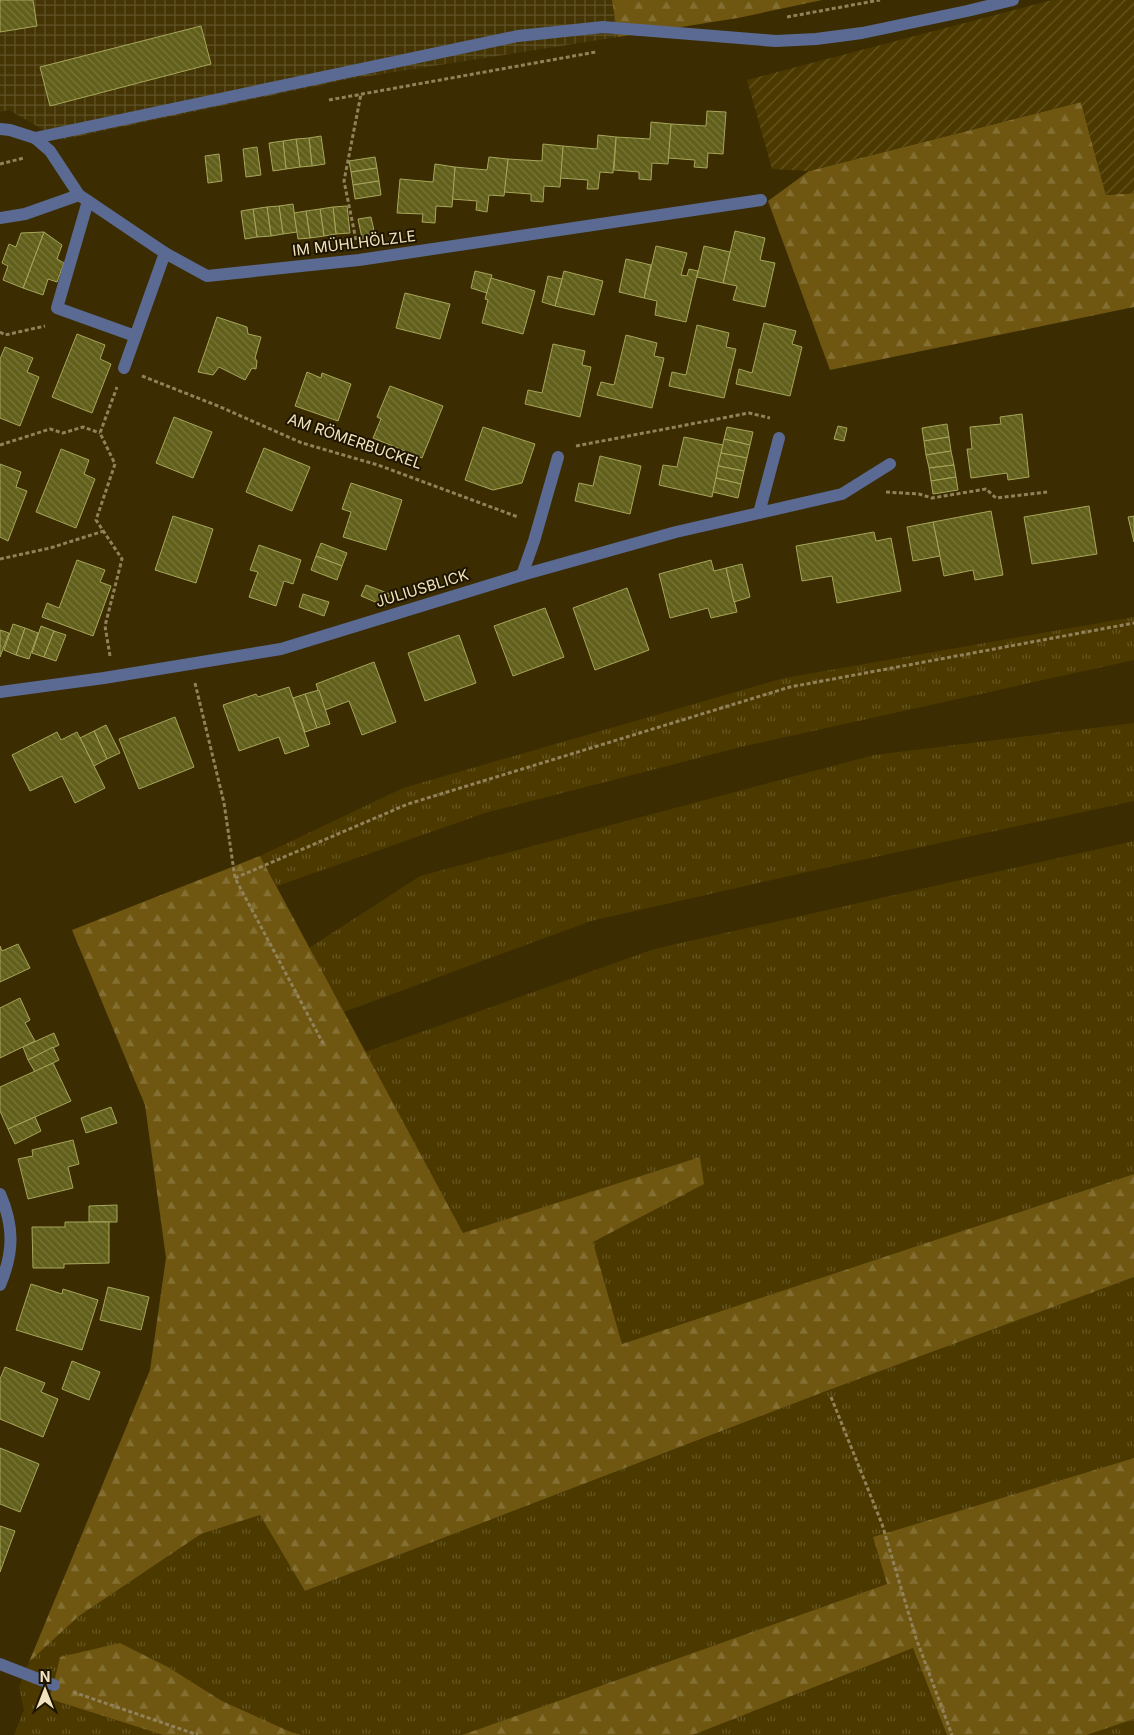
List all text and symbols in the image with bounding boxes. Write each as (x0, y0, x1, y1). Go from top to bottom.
street label: IM MÜHLHÖLZLE (291, 226, 417, 260)
street label: AM RÖMERBUCKEL (285, 409, 425, 473)
street label: JULIUSBLICK (373, 565, 471, 611)
north arrow (20, 1665, 70, 1715)
text: N (40, 1668, 50, 1685)

